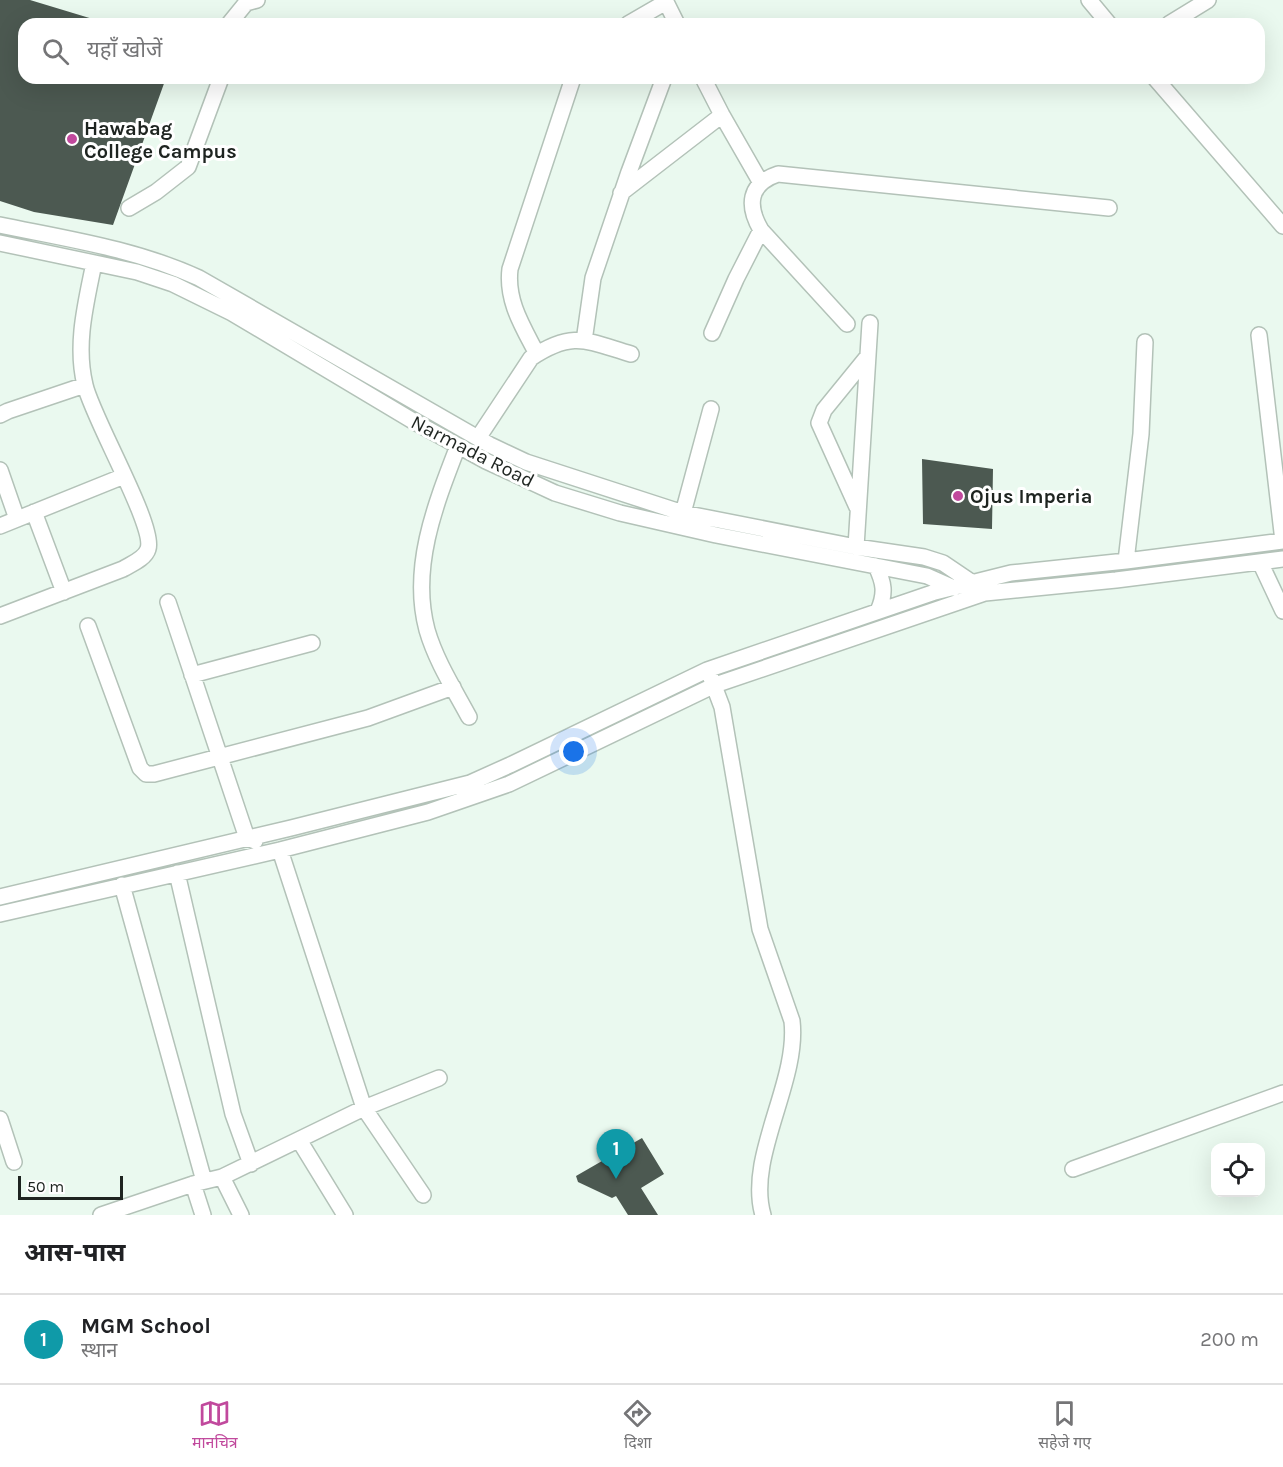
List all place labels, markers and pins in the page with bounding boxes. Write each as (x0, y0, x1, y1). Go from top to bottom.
place label: Hawabag College Campus (84, 117, 237, 163)
marker: Hawabag College Campus (65, 132, 79, 146)
place label: Ojus Imperia (970, 485, 1092, 508)
marker: Ojus Imperia (951, 489, 965, 503)
pin: 1 (596, 1130, 636, 1179)

